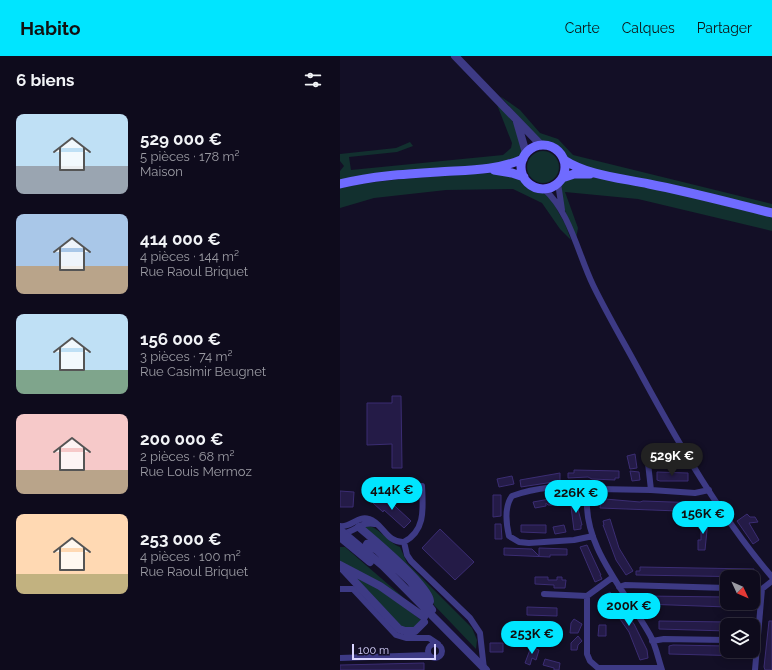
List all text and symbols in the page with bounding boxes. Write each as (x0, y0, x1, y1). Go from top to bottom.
text: Habito (20, 17, 81, 39)
text: Carte (565, 20, 600, 36)
text: Calques (622, 20, 675, 36)
text: Partager (697, 20, 752, 36)
icon: filters (302, 69, 324, 91)
text: 6 biens (16, 70, 74, 90)
text: 529 000 € (140, 129, 222, 149)
icon: home (48, 130, 96, 178)
text: 5 pièces · 178 m² (140, 149, 239, 164)
text: Maison (140, 164, 183, 179)
text: 414 000 € (140, 229, 221, 249)
icon: home (48, 230, 96, 278)
text: 4 pièces · 144 m² (140, 249, 239, 264)
text: Rue Raoul Briquet (140, 264, 248, 279)
text: 156 000 € (140, 329, 221, 349)
icon: home (48, 330, 96, 378)
text: 3 pièces · 74 m² (140, 349, 233, 364)
text: Rue Casimir Beugnet (140, 364, 266, 379)
text: 200 000 € (140, 429, 224, 449)
icon: home (48, 430, 96, 478)
pin: 529K € (639, 443, 705, 477)
text: 529K € (650, 448, 694, 463)
text: 2 pièces · 68 m² (140, 449, 235, 464)
text: Rue Louis Mermoz (140, 464, 252, 479)
pin: 414K € (359, 477, 425, 511)
pin: 226K € (543, 480, 609, 514)
text: 414K € (370, 482, 414, 497)
text: 226K € (554, 485, 598, 500)
pin: 156K € (670, 501, 736, 535)
text: 156K € (681, 506, 725, 521)
text: 253 000 € (140, 529, 222, 549)
icon: home (48, 530, 96, 578)
text: 4 pièces · 100 m² (140, 549, 241, 564)
text: Rue Raoul Briquet (140, 564, 248, 579)
north arrow (720, 570, 760, 610)
map controls (720, 570, 760, 658)
pin: 200K € (596, 593, 662, 627)
text: 200K € (606, 598, 652, 613)
button: layers (720, 618, 760, 658)
pin: 253K € (499, 621, 565, 655)
text: 253K € (510, 626, 554, 641)
scale bar (352, 642, 436, 661)
text: 100 m (358, 644, 389, 657)

